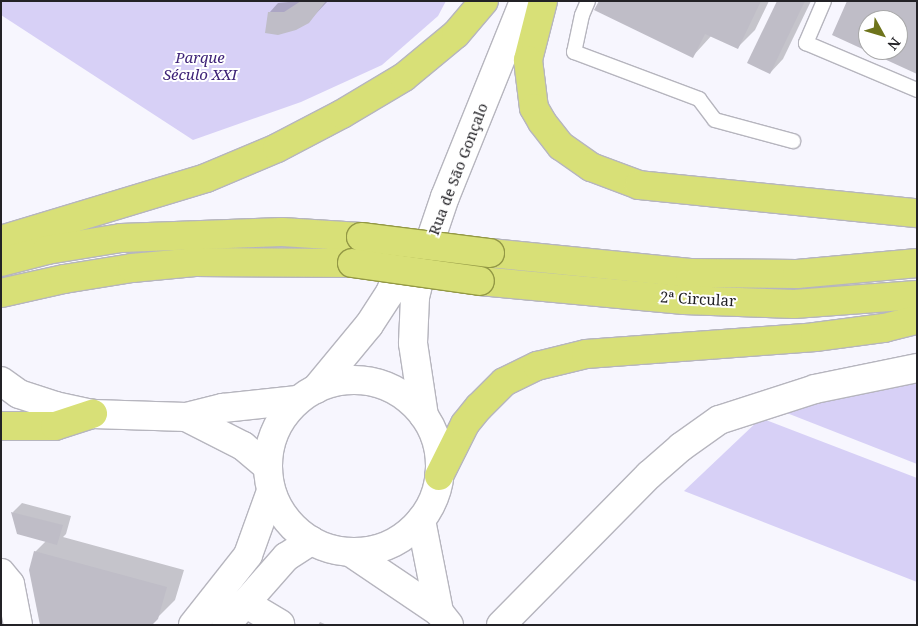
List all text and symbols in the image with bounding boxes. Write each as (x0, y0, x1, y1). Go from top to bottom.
north arrow (858, 10, 908, 60)
text: N (883, 34, 905, 54)
park label: Parque Século XXI (163, 48, 237, 83)
street label: Rua de São Gonçalo (424, 100, 492, 238)
street label: 2ª Circular (660, 288, 736, 310)

